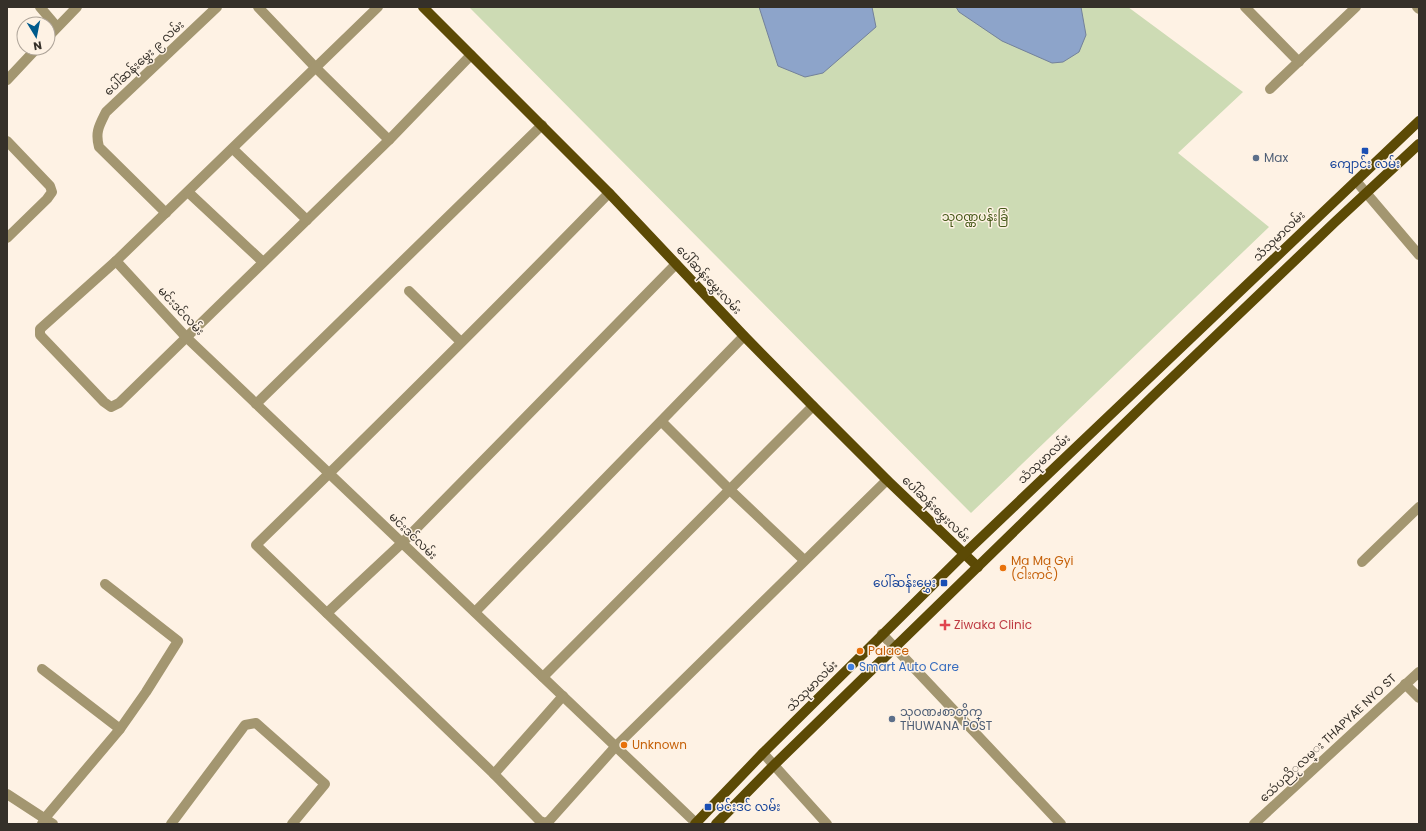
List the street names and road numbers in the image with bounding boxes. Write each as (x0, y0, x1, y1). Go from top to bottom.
street label: ပေါ်ဆန်းမွှေး ၉ လမ်း (100, 16, 189, 101)
street label: သံသုမာလမ်း (1249, 206, 1310, 266)
street label: ပေါ်ဆန်းမွှေးလမ်း (671, 241, 746, 319)
street label: မင်းဒင်လမ်း (154, 282, 208, 339)
street label: သံသုမာလမ်း (1014, 430, 1075, 489)
street label: ပေါ်ဆန်းမွှေးလမ်း (897, 472, 974, 547)
street label: မင်းဒင်လမ်း (385, 508, 441, 563)
street label: သံသုမာလမ်း (782, 656, 843, 717)
street label: သေဴပညိႂလမ္း THAPYAE NYO ST (1255, 669, 1402, 807)

